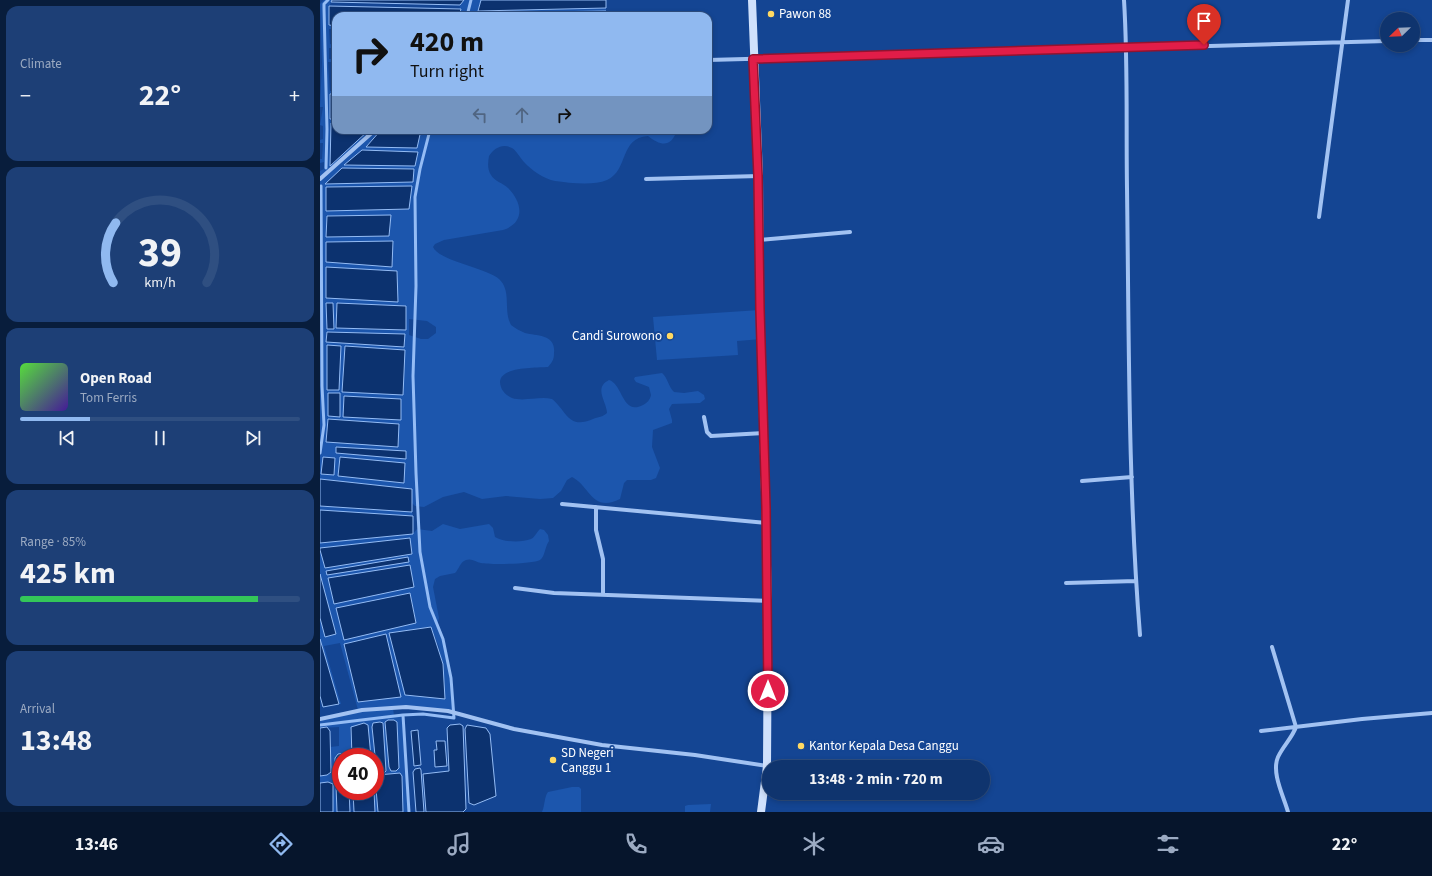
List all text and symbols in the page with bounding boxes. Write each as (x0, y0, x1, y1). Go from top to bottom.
pin (1187, 4, 1221, 45)
place label: Pawon 88 (779, 5, 831, 23)
marker: Pawon 88 (766, 9, 776, 19)
icon: arrive (1193, 10, 1215, 32)
north arrow (1380, 12, 1420, 52)
map controls (1380, 12, 1420, 52)
text: 420 m (410, 22, 484, 62)
icon: right (344, 28, 396, 80)
text: Climate (20, 55, 62, 73)
text: Turn right (410, 59, 484, 84)
text: 22° (139, 74, 181, 117)
text: − (20, 80, 31, 112)
text: + (289, 80, 300, 112)
icon: left (469, 104, 491, 126)
icon: ahead (511, 104, 533, 126)
icon: right (553, 104, 575, 126)
text: 39 (138, 223, 182, 283)
text: km/h (144, 271, 176, 292)
place label: Candi Surowono (572, 327, 662, 345)
marker: Candi Surowono (665, 331, 675, 341)
text: Open Road (80, 368, 152, 389)
text: Tom Ferris (80, 389, 137, 407)
icon: previous (56, 427, 78, 449)
icon: pause (149, 427, 171, 449)
icon: next (242, 427, 264, 449)
text: Range · 85% (20, 533, 86, 551)
text: 425 km (20, 552, 116, 595)
position arrow (747, 670, 789, 712)
text: Arrival (20, 700, 55, 718)
text: 13:48 (20, 719, 92, 762)
place label: Kantor Kepala Desa Canggu (809, 737, 959, 755)
marker: Kantor Kepala Desa Canggu (796, 741, 806, 751)
place label: SD Negeri Canggu 1 (561, 744, 614, 777)
speed limit sign: 40 (332, 748, 384, 800)
marker: SD Negeri Canggu 1 (548, 755, 558, 765)
text: 13:48 · 2 min · 720 m (809, 769, 943, 790)
icon: directions (267, 830, 295, 858)
icon: music (445, 830, 473, 858)
icon: phone (622, 830, 650, 858)
icon: climate (800, 830, 828, 858)
icon: car (977, 830, 1005, 858)
icon: filters (1154, 830, 1182, 858)
text: 13:46 (75, 832, 118, 857)
text: 22° (1332, 832, 1357, 857)

